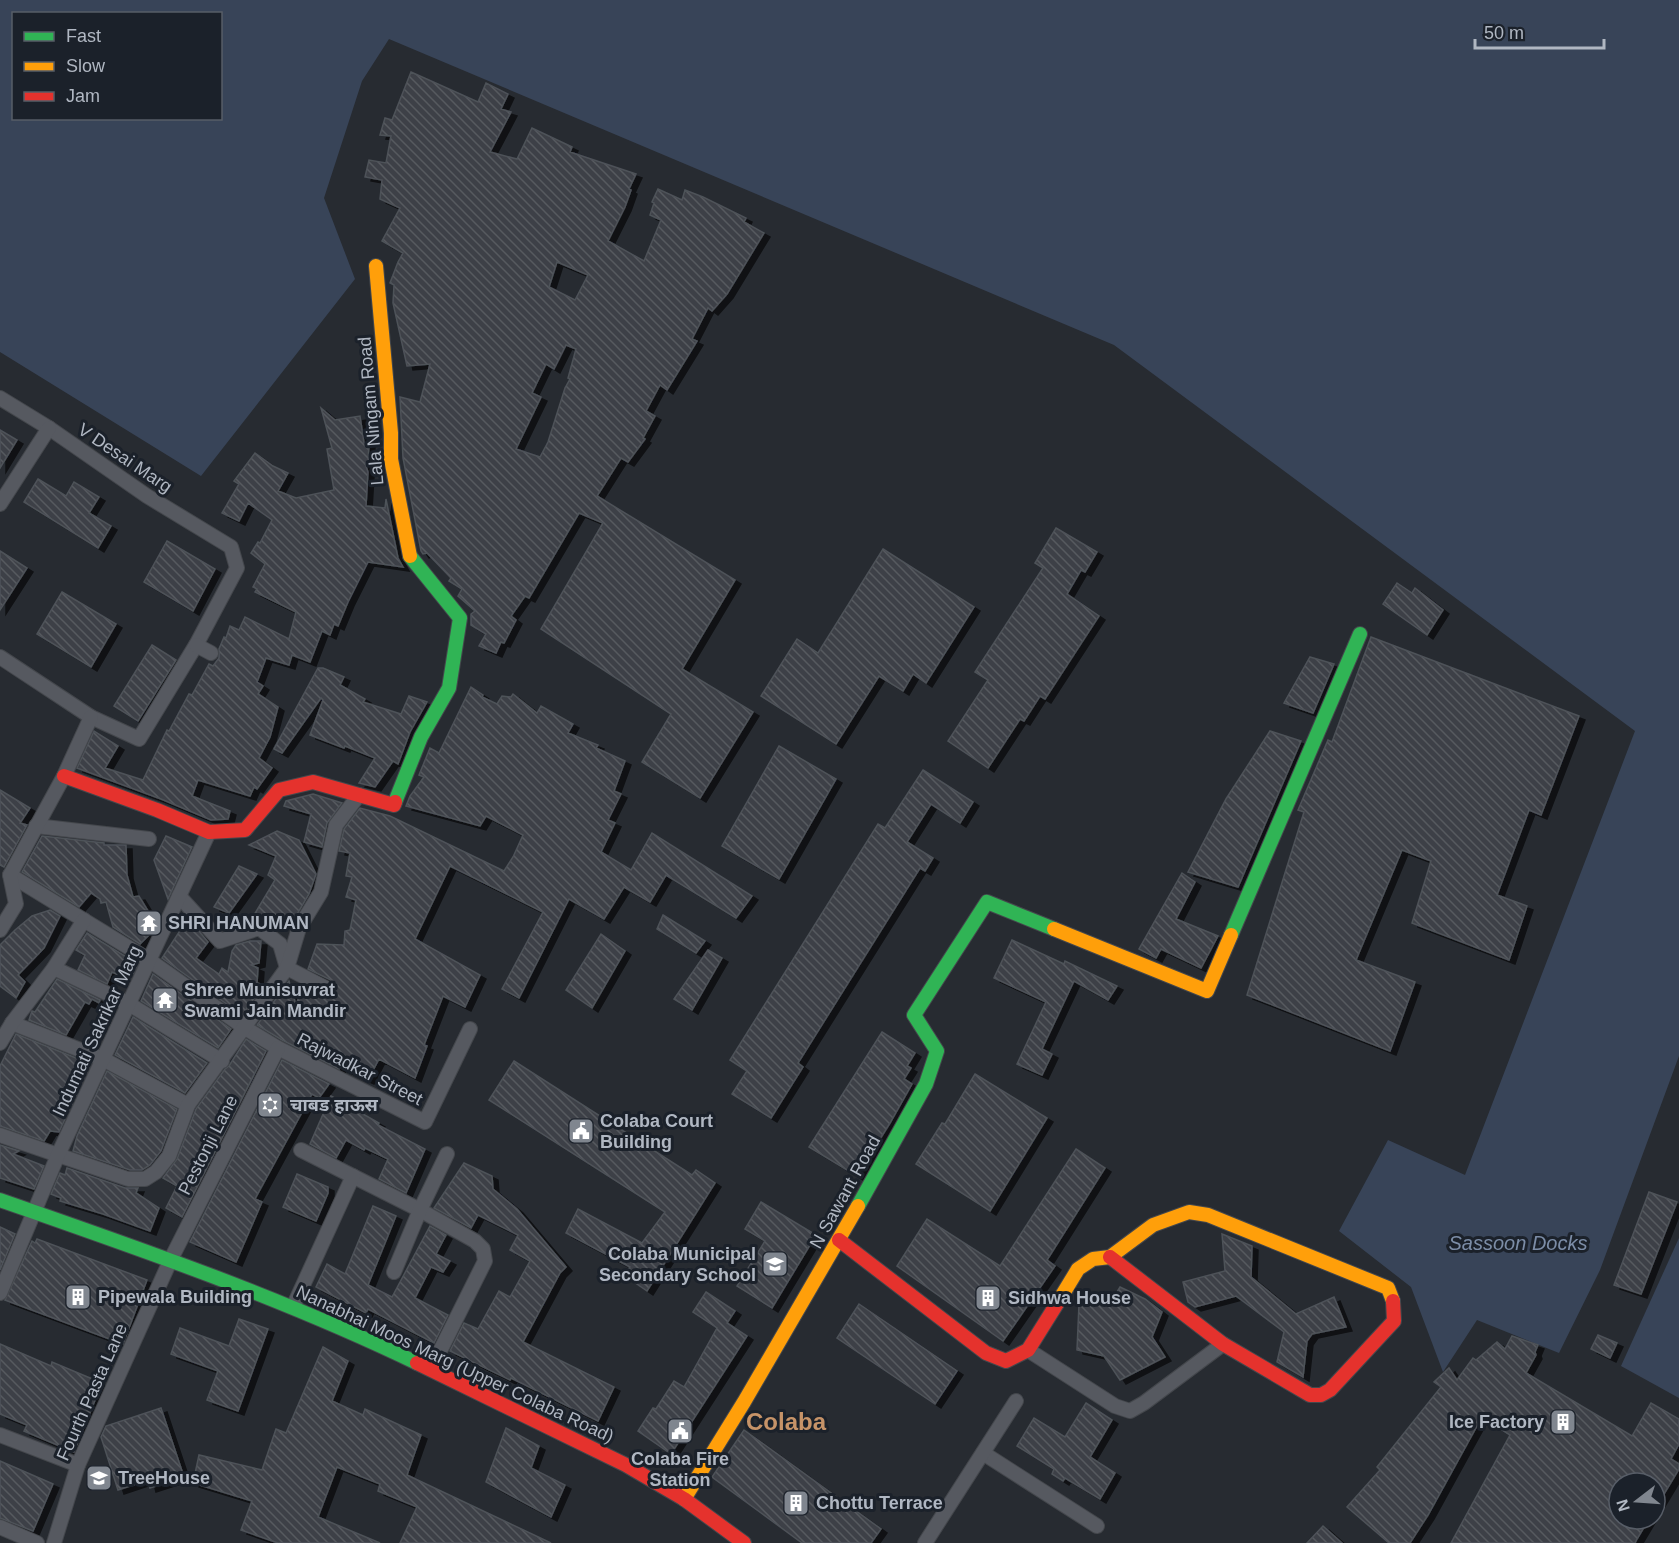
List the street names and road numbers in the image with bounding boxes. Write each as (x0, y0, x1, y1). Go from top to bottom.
street label: Lala Ningam Road (355, 336, 387, 486)
street label: V Desai Marg (74, 419, 176, 497)
street label: Indumati Sakrikar Marg (49, 942, 145, 1120)
street label: Rajwadkar Street (294, 1029, 426, 1109)
street label: Pestonji Lane (174, 1092, 242, 1198)
street label: N Sawant Road (806, 1132, 884, 1252)
street label: Nanabhai Moos Marg (Upper Colaba Road) (293, 1281, 617, 1447)
street label: Fourth Pasta Lane (53, 1320, 131, 1464)

